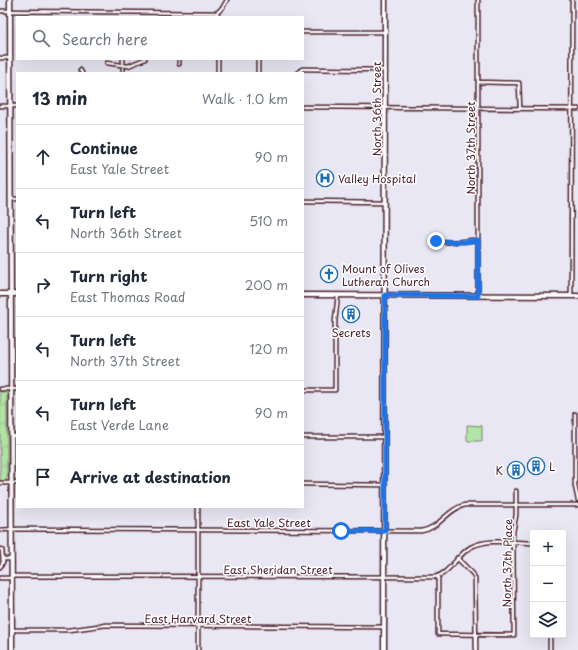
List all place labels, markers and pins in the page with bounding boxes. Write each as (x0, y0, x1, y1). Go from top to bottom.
hospital icon: Valley Hospital (315, 168, 335, 188)
place label: Valley Hospital (338, 170, 416, 187)
place label: Mount of Olives Lutheran Church (342, 260, 430, 290)
church icon: Mount of Olives Lutheran Church (319, 264, 339, 284)
building icon: Secrets (341, 304, 361, 324)
place label: Secrets (331, 324, 371, 341)
building icon: L (526, 456, 546, 476)
place label: L (549, 458, 556, 475)
building icon: K (506, 460, 526, 480)
place label: K (495, 462, 503, 479)

